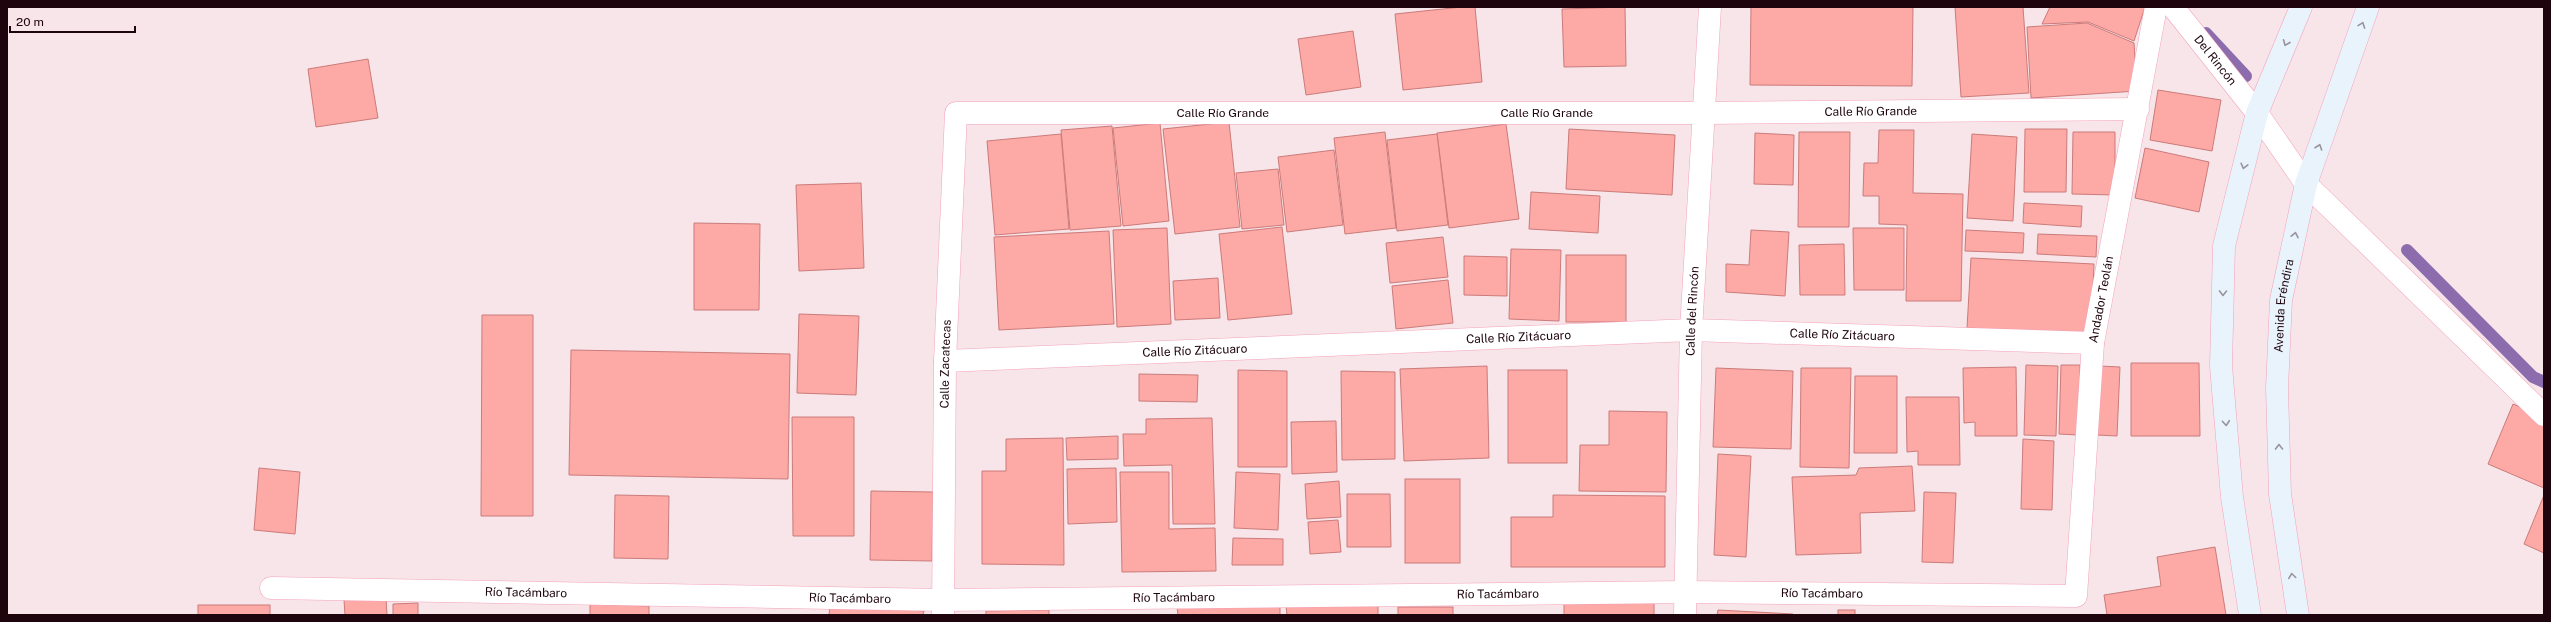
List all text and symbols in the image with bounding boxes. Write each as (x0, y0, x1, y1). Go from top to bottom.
scale bar (10, 8, 135, 34)
text: 20 m (16, 15, 44, 29)
one-way arrow (2357, 21, 2366, 28)
street label: Del Rincón (2191, 32, 2239, 88)
one-way arrow (2282, 40, 2290, 47)
street label: Calle Río Grande (1824, 104, 1917, 119)
street label: Calle Río Grande (1176, 106, 1269, 120)
street label: Calle Río Grande (1500, 106, 1593, 120)
one-way arrow (2314, 144, 2322, 151)
one-way arrow (2240, 162, 2249, 169)
one-way arrow (2290, 232, 2299, 238)
street label: Andador Teolán (2086, 255, 2116, 344)
street label: Avenida Eréndira (2272, 258, 2297, 353)
street label: Calle del Rincón (1683, 266, 1702, 356)
one-way arrow (2219, 290, 2227, 296)
street label: Calle Zacatecas (938, 319, 954, 409)
street label: Calle Río Zitácuaro (1790, 326, 1895, 344)
street label: Calle Río Zitácuaro (1466, 328, 1572, 346)
street label: Calle Río Zitácuaro (1142, 341, 1248, 360)
one-way arrow (2222, 420, 2231, 426)
one-way arrow (2275, 444, 2283, 450)
one-way arrow (2288, 573, 2297, 579)
street label: Río Tacámbaro (485, 585, 567, 600)
street label: Río Tacámbaro (1781, 586, 1863, 601)
street label: Río Tacámbaro (1457, 587, 1539, 601)
street label: Río Tacámbaro (1133, 590, 1215, 605)
street label: Río Tacámbaro (809, 591, 891, 606)

